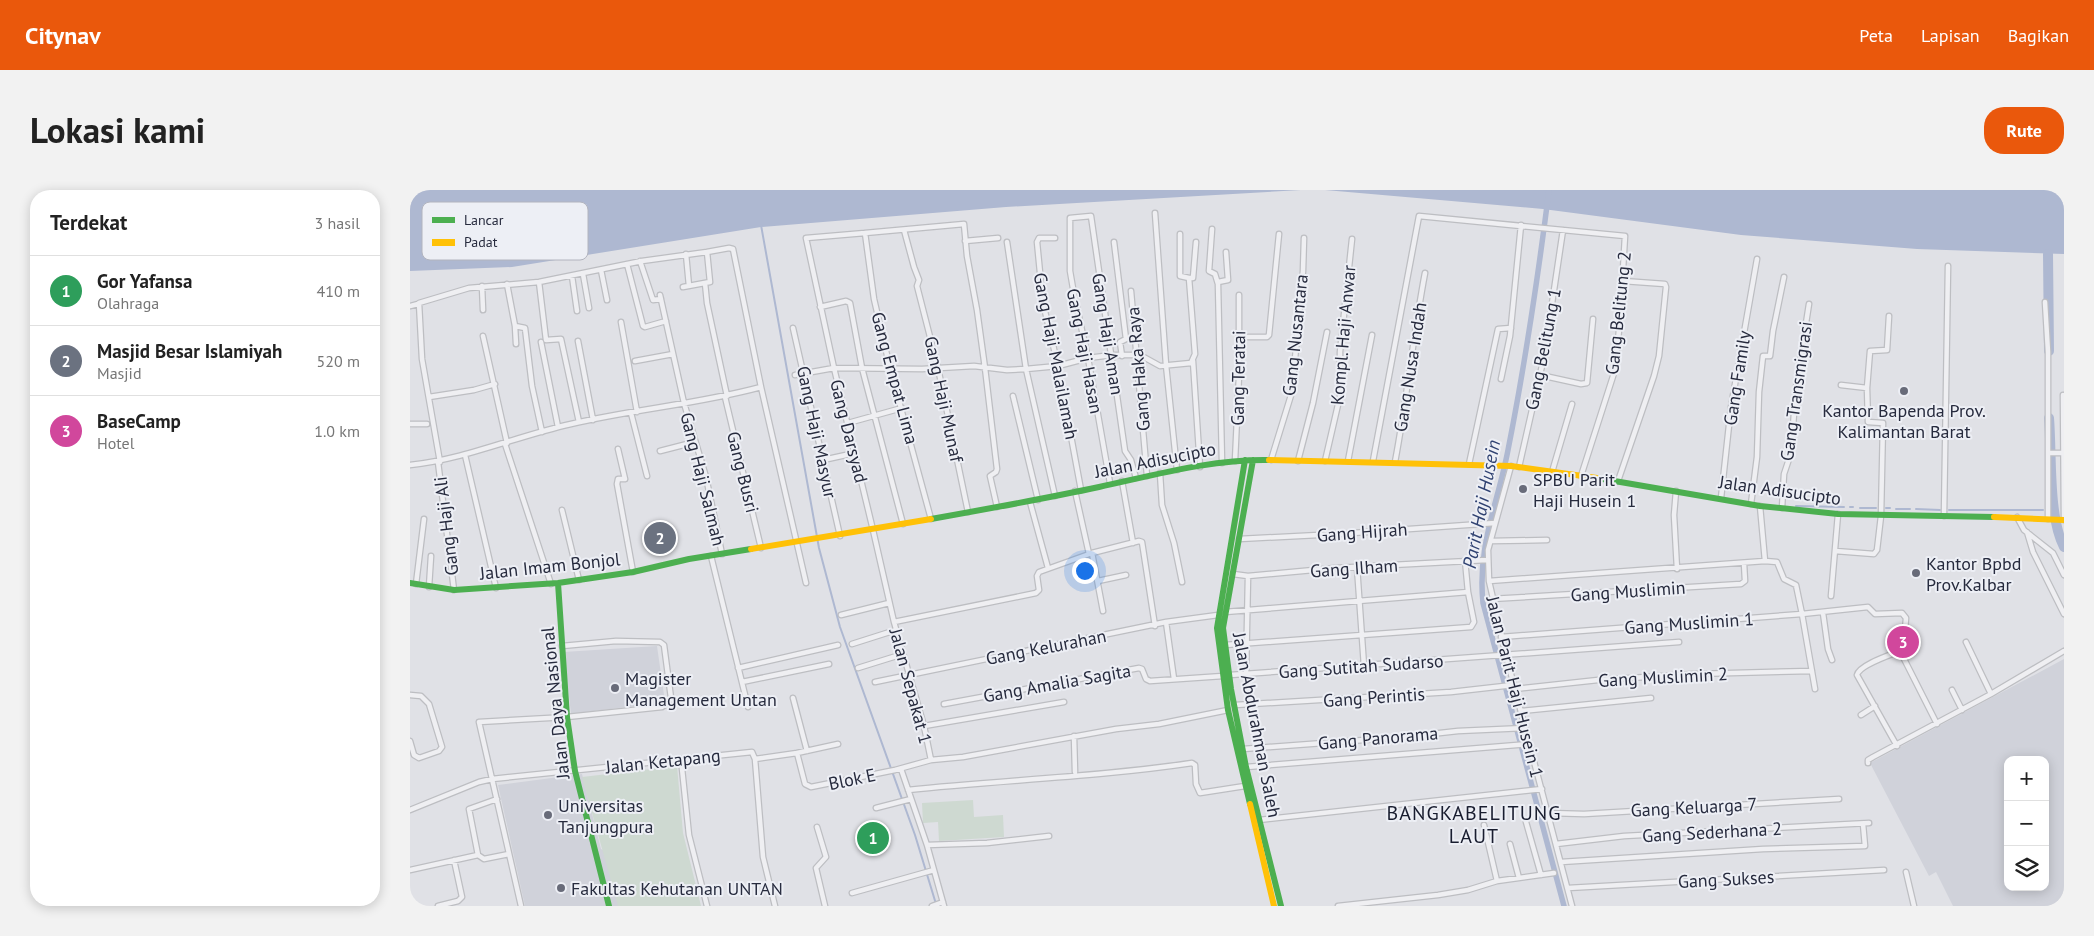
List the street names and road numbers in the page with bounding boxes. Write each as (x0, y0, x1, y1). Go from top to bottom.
street label: Gang Belitung 2 (1600, 250, 1636, 376)
street label: Kompl. Haji Anwar (1325, 264, 1361, 406)
street label: Gang Haji Malailamah (1029, 271, 1083, 441)
street label: Gang Haji Aman (1087, 271, 1129, 397)
street label: Gang Nusantara (1277, 273, 1313, 397)
street label: Gang Haji Hasan (1062, 286, 1108, 416)
street label: Gang Belitung 1 (1520, 286, 1566, 412)
street label: Gang Nusa Indah (1388, 301, 1432, 433)
street label: Gang Haka Raya (1121, 306, 1155, 432)
street label: Gang Empat Lima (866, 309, 924, 447)
street label: Gang Transmigrasi (1775, 320, 1817, 462)
street label: Gang Family (1718, 328, 1756, 427)
street label: Gang Teratai (1226, 330, 1250, 426)
street label: Gang Haji Munaf (919, 334, 969, 465)
street label: Gang Haji Masyur (792, 364, 842, 500)
street label: Gang Darsyad (825, 377, 873, 485)
street label: Gang Haji Salmah (675, 410, 731, 548)
street label: Gang Busri (722, 429, 764, 515)
street label: Jalan Adisucipto (1091, 437, 1218, 483)
street label: Jalan Adisucipto (1717, 470, 1842, 510)
street label: Gang Haji Ali (429, 475, 463, 577)
street label: Gang Hijrah (1316, 517, 1408, 547)
street label: Jalan Imam Bonjol (478, 547, 622, 585)
street label: Gang Ilham (1309, 553, 1399, 583)
street label: Gang Muslimin (1570, 576, 1686, 606)
street label: Jalan Parit Haji Husein 1 (1481, 593, 1549, 780)
street label: Gang Muslimin 1 (1623, 607, 1755, 639)
street label: Gang Kelurahan (984, 624, 1108, 670)
street label: Jalan Daya Nasional (535, 625, 575, 781)
street label: Jalan Sepakat 1 (884, 625, 937, 746)
street label: Jalan Abdurahman Saleh (1228, 630, 1286, 819)
street label: Gang Sutitah Sudarso (1278, 649, 1444, 683)
street label: Gang Amalia Sagita (981, 659, 1133, 707)
street label: Gang Muslimin 2 (1598, 662, 1728, 692)
street label: Gang Perintis (1322, 682, 1426, 712)
street label: Gang Panorama (1317, 721, 1439, 755)
street label: Jalan Ketapang (603, 744, 722, 779)
street label: Blok E (826, 763, 878, 795)
street label: Gang Keluarga 7 (1630, 792, 1758, 822)
street label: Gang Sederhana 2 (1641, 817, 1783, 847)
street label: Gang Sukses (1677, 865, 1775, 893)

